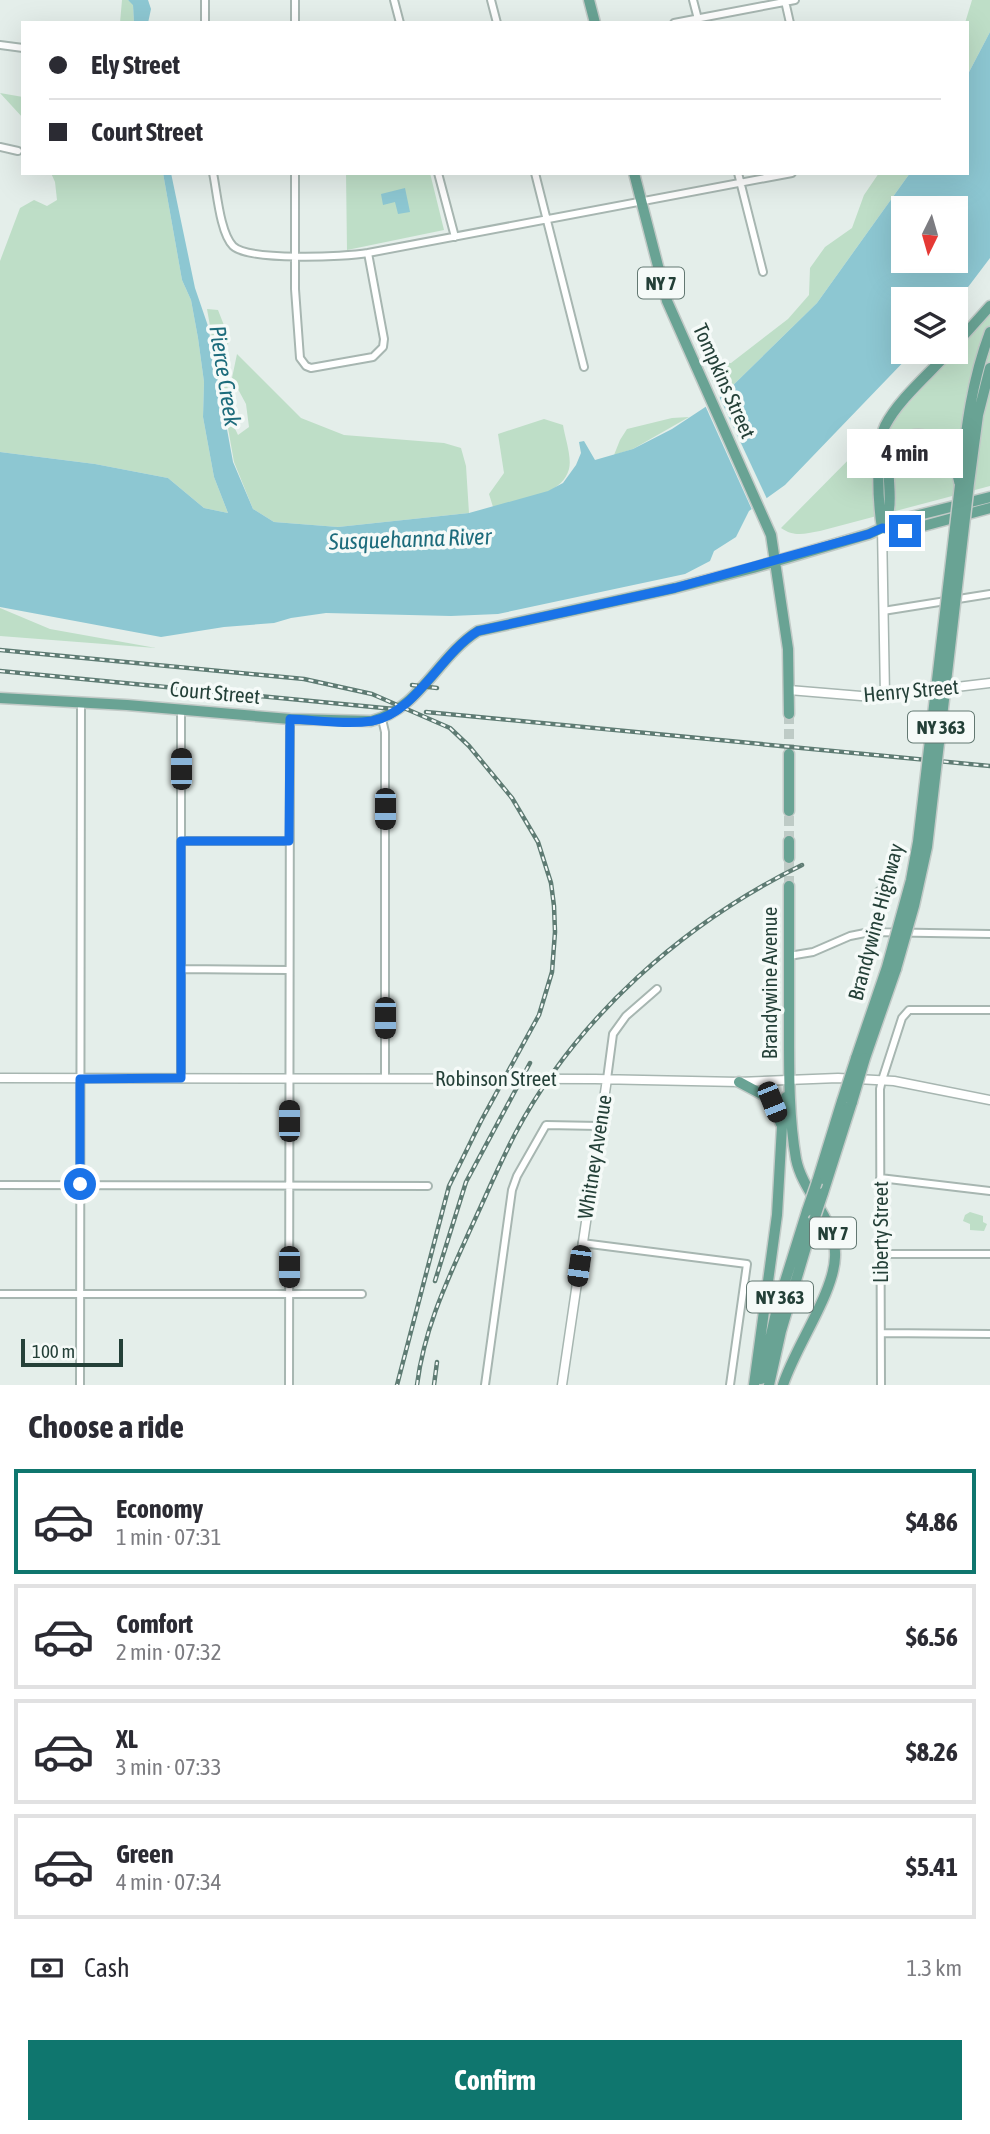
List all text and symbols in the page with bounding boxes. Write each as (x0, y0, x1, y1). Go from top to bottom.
text: Ely Street (91, 50, 180, 80)
text: Court Street (91, 117, 203, 147)
north arrow (891, 196, 968, 273)
map controls (891, 196, 968, 364)
road number: NY 7 (638, 268, 684, 298)
button: layers (891, 287, 968, 364)
street label: Tompkins Street (689, 320, 761, 442)
water label: Pierce Creek (204, 324, 246, 429)
callout: 4 min (847, 430, 963, 478)
text: 4 min (882, 440, 928, 466)
route end (889, 515, 921, 547)
water label: Susquehanna River (327, 523, 493, 555)
street label: Henry Street (862, 674, 960, 706)
street label: Court Street (169, 676, 261, 708)
road number: NY 363 (908, 712, 974, 742)
car (171, 748, 192, 790)
car (375, 788, 396, 830)
street label: Brandywine Highway (843, 840, 908, 1003)
street label: Brandywine Avenue (757, 907, 781, 1059)
car (375, 997, 396, 1039)
street label: Robinson Street (435, 1066, 557, 1090)
car (755, 1079, 790, 1125)
street label: Whitney Avenue (572, 1093, 616, 1221)
car (279, 1100, 300, 1142)
route start (64, 1168, 96, 1200)
street label: Liberty Street (868, 1181, 892, 1283)
road number: NY 7 (810, 1218, 856, 1248)
car (566, 1244, 593, 1288)
car (279, 1246, 300, 1288)
road number: NY 363 (747, 1282, 813, 1312)
scale bar (21, 1336, 122, 1368)
text: 100 m (32, 1340, 75, 1362)
text: Choose a ride (28, 1408, 184, 1445)
icon: car (32, 1490, 95, 1553)
text: Economy (116, 1494, 203, 1524)
text: $4.86 (906, 1507, 958, 1537)
text: 1 min · 07:31 (116, 1524, 222, 1550)
icon: car (32, 1605, 95, 1668)
text: Comfort (116, 1609, 193, 1639)
text: $6.56 (906, 1622, 958, 1652)
text: 2 min · 07:32 (116, 1639, 222, 1665)
icon: car (32, 1720, 95, 1783)
text: XL (116, 1724, 138, 1754)
text: $8.26 (906, 1737, 958, 1767)
text: 3 min · 07:33 (116, 1754, 222, 1780)
icon: car (32, 1835, 95, 1898)
text: Green (116, 1839, 174, 1869)
text: $5.41 (906, 1852, 958, 1882)
text: 4 min · 07:34 (116, 1869, 222, 1895)
icon: cash (28, 1949, 66, 1987)
text: Cash (84, 1953, 130, 1983)
text: 1.3 km (906, 1955, 962, 1981)
button: Confirm (28, 2040, 962, 2120)

